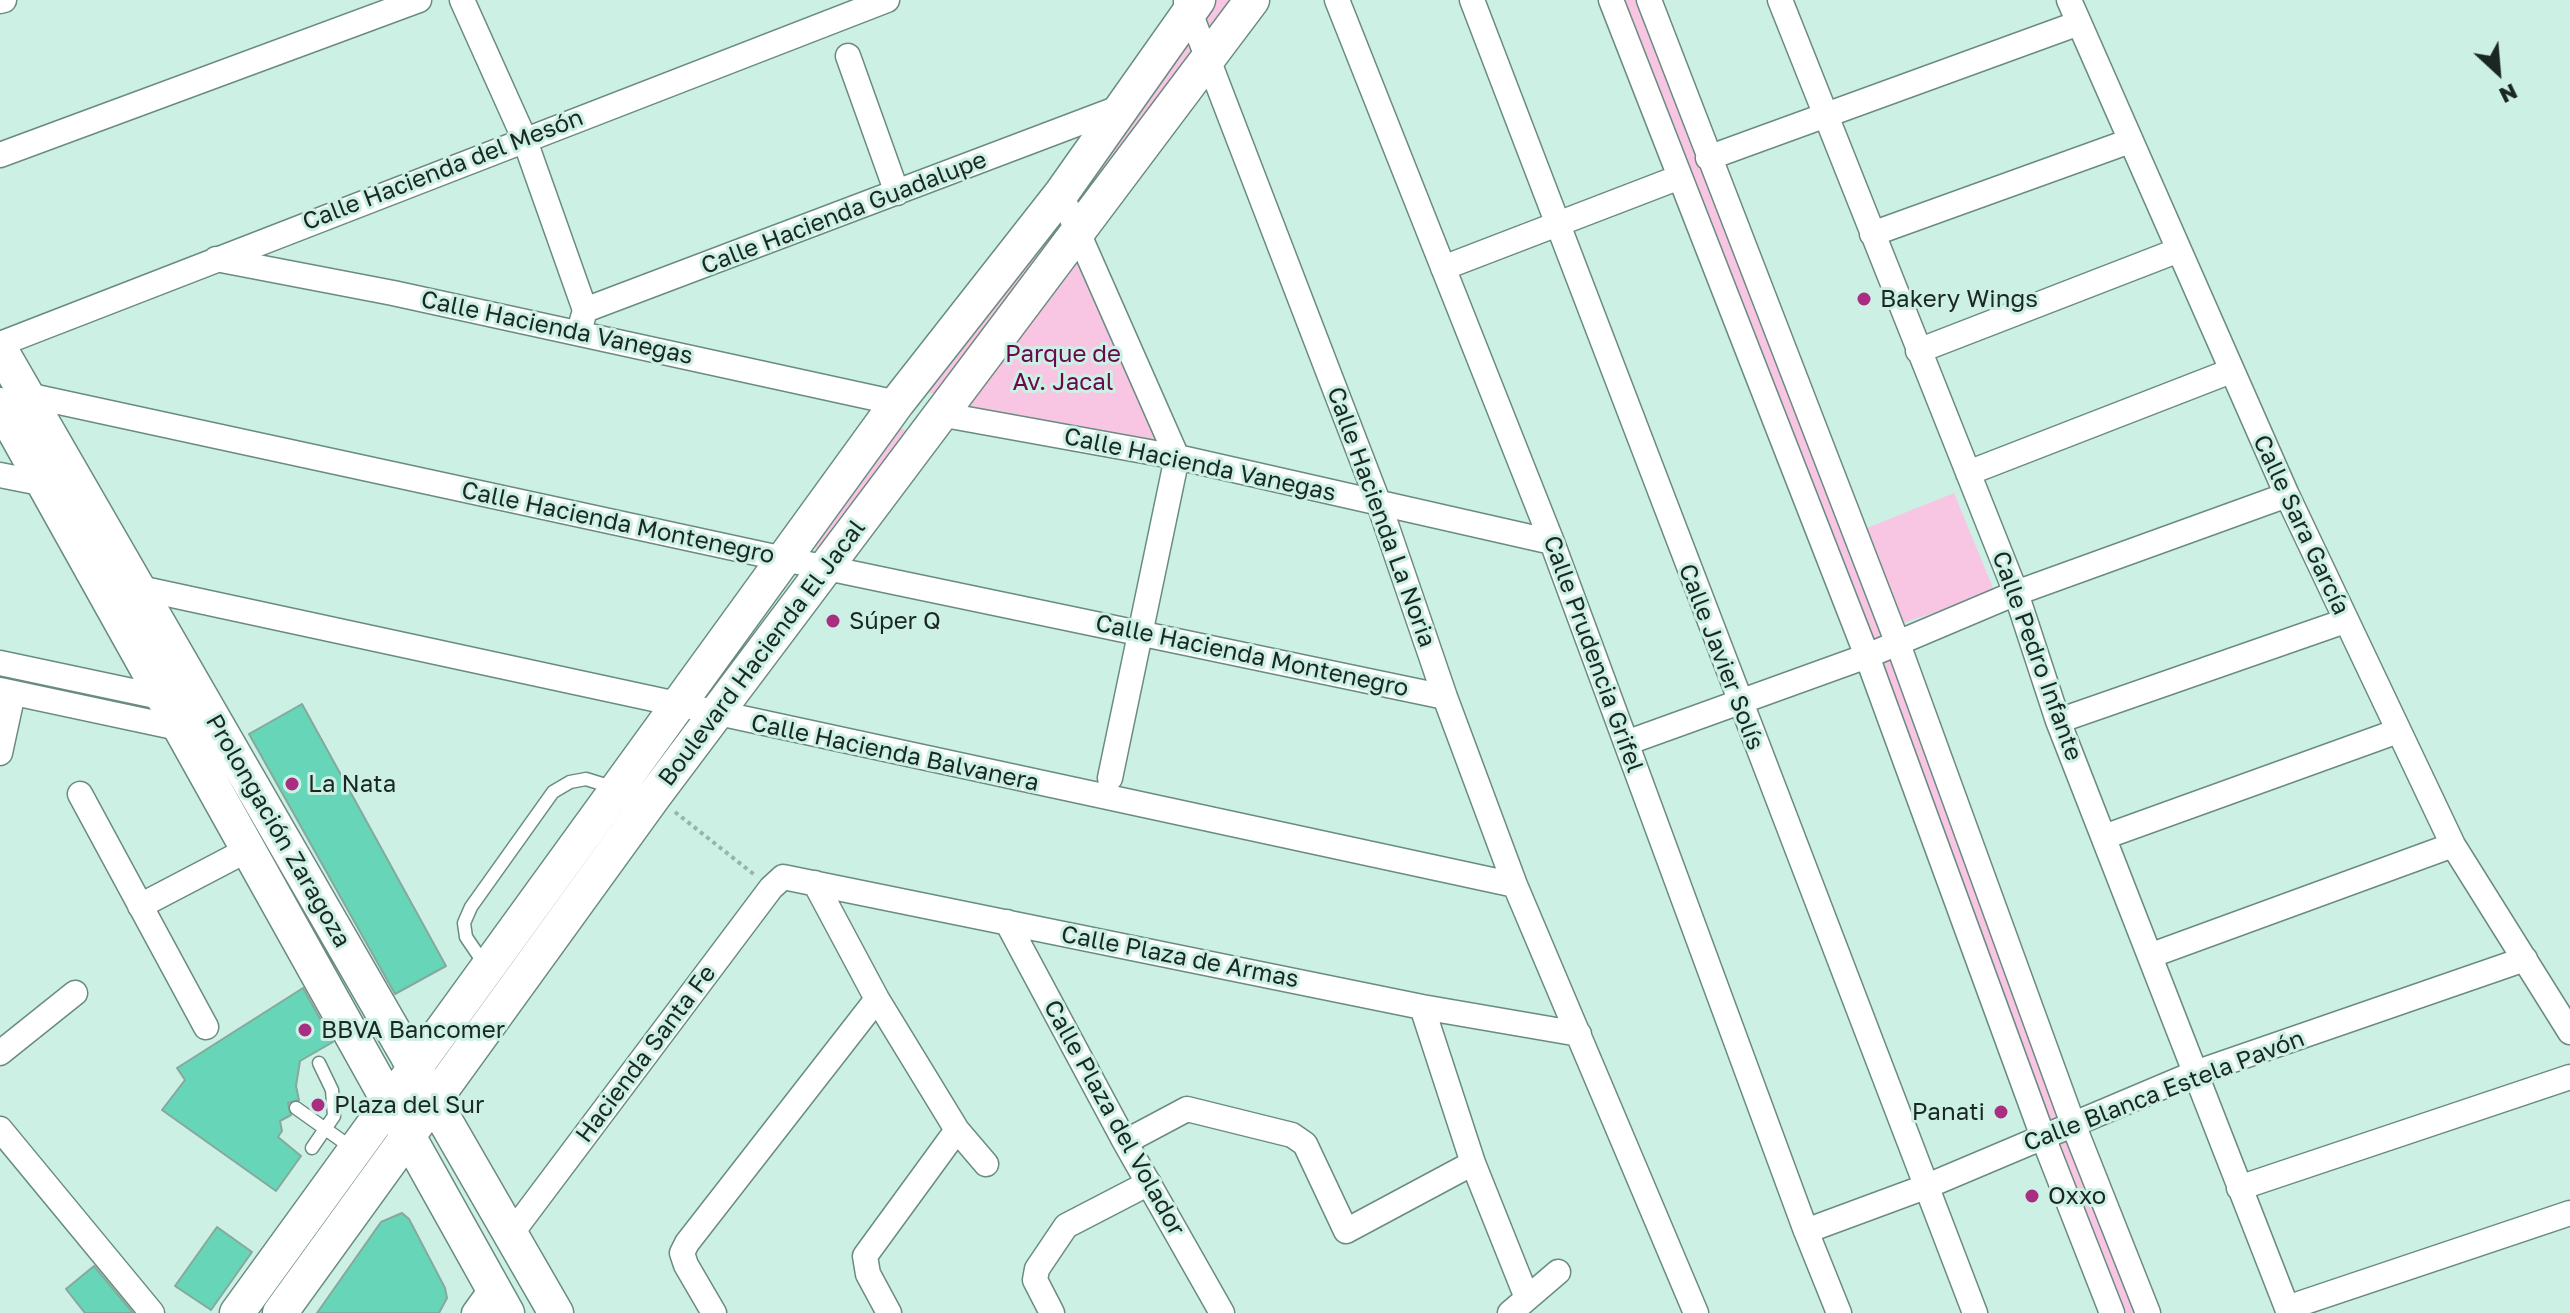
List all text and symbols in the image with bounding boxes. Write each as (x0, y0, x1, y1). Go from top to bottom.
north arrow (2458, 32, 2538, 112)
text: N (2495, 78, 2522, 110)
street label: Calle Hacienda del Mesón (299, 103, 587, 237)
street label: Calle Hacienda Guadalupe (697, 145, 991, 281)
street label: Calle Hacienda Vanegas (418, 285, 696, 371)
place label: Bakery Wings (1880, 285, 2038, 313)
marker: Bakery Wings (1855, 290, 1873, 308)
park label: Parque de Av. Jacal (1005, 340, 1121, 396)
street label: Calle Hacienda La Noria (1320, 383, 1442, 651)
street label: Calle Hacienda Vanegas (1061, 422, 1339, 508)
street label: Calle Sara García (2247, 430, 2355, 620)
street label: Calle Hacienda Montenegro (459, 476, 777, 570)
street label: Boulevard Hacienda El Jacal (652, 514, 872, 792)
street label: Calle Prudencia Grifel (1537, 532, 1649, 776)
street label: Calle Pedro Infante (1986, 547, 2088, 765)
street label: Calle Javier Solís (1672, 560, 1770, 754)
place label: Súper Q (849, 607, 941, 635)
street label: Calle Hacienda Montenegro (1093, 609, 1411, 703)
marker: Súper Q (824, 612, 842, 630)
street label: Calle Hacienda Balvanera (748, 708, 1042, 798)
street label: Prolongación Zaragoza (199, 709, 357, 953)
place label: La Nata (308, 770, 396, 798)
marker: La Nata (283, 775, 301, 793)
street label: Calle Plaza de Armas (1059, 920, 1301, 994)
street label: Hacienda Santa Fe (570, 960, 722, 1148)
street label: Calle Plaza del Volador (1037, 995, 1191, 1241)
place label: BBVA Bancomer (321, 1016, 505, 1044)
marker: BBVA Bancomer (296, 1021, 314, 1039)
street label: Calle Blanca Estela Pavón (2020, 1024, 2308, 1158)
place label: Plaza del Sur (334, 1091, 484, 1119)
marker: Plaza del Sur (309, 1096, 327, 1114)
place label: Panati (1912, 1098, 1985, 1126)
marker: Panati (1992, 1103, 2010, 1121)
place label: Oxxo (2048, 1182, 2106, 1210)
marker: Oxxo (2023, 1187, 2041, 1205)

